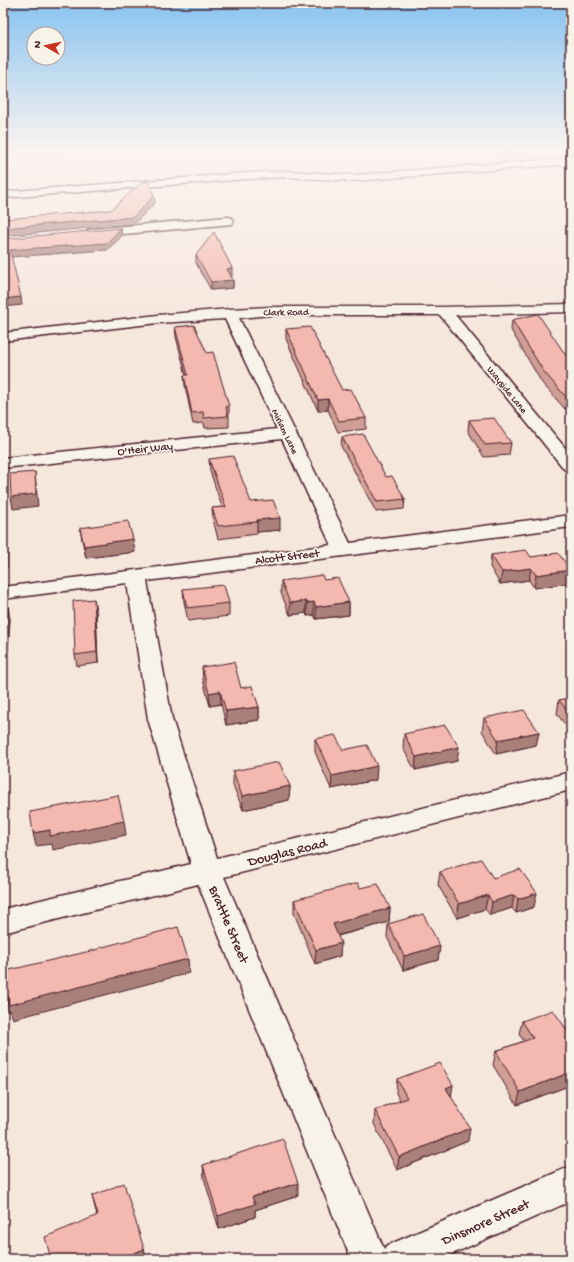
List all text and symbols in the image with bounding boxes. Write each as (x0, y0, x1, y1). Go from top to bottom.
north arrow (26, 26, 66, 66)
text: N (32, 40, 45, 49)
street label: Clark Road (263, 307, 310, 319)
street label: Wayside Lane (484, 364, 530, 417)
street label: Miriam Lane (268, 407, 301, 457)
street label: O'Heir Way (117, 440, 174, 460)
street label: Alcott Street (254, 547, 321, 569)
street label: Douglas Road (245, 835, 331, 872)
street label: Brattle Street (203, 883, 252, 967)
street label: Dinsmore Street (439, 1196, 534, 1251)

